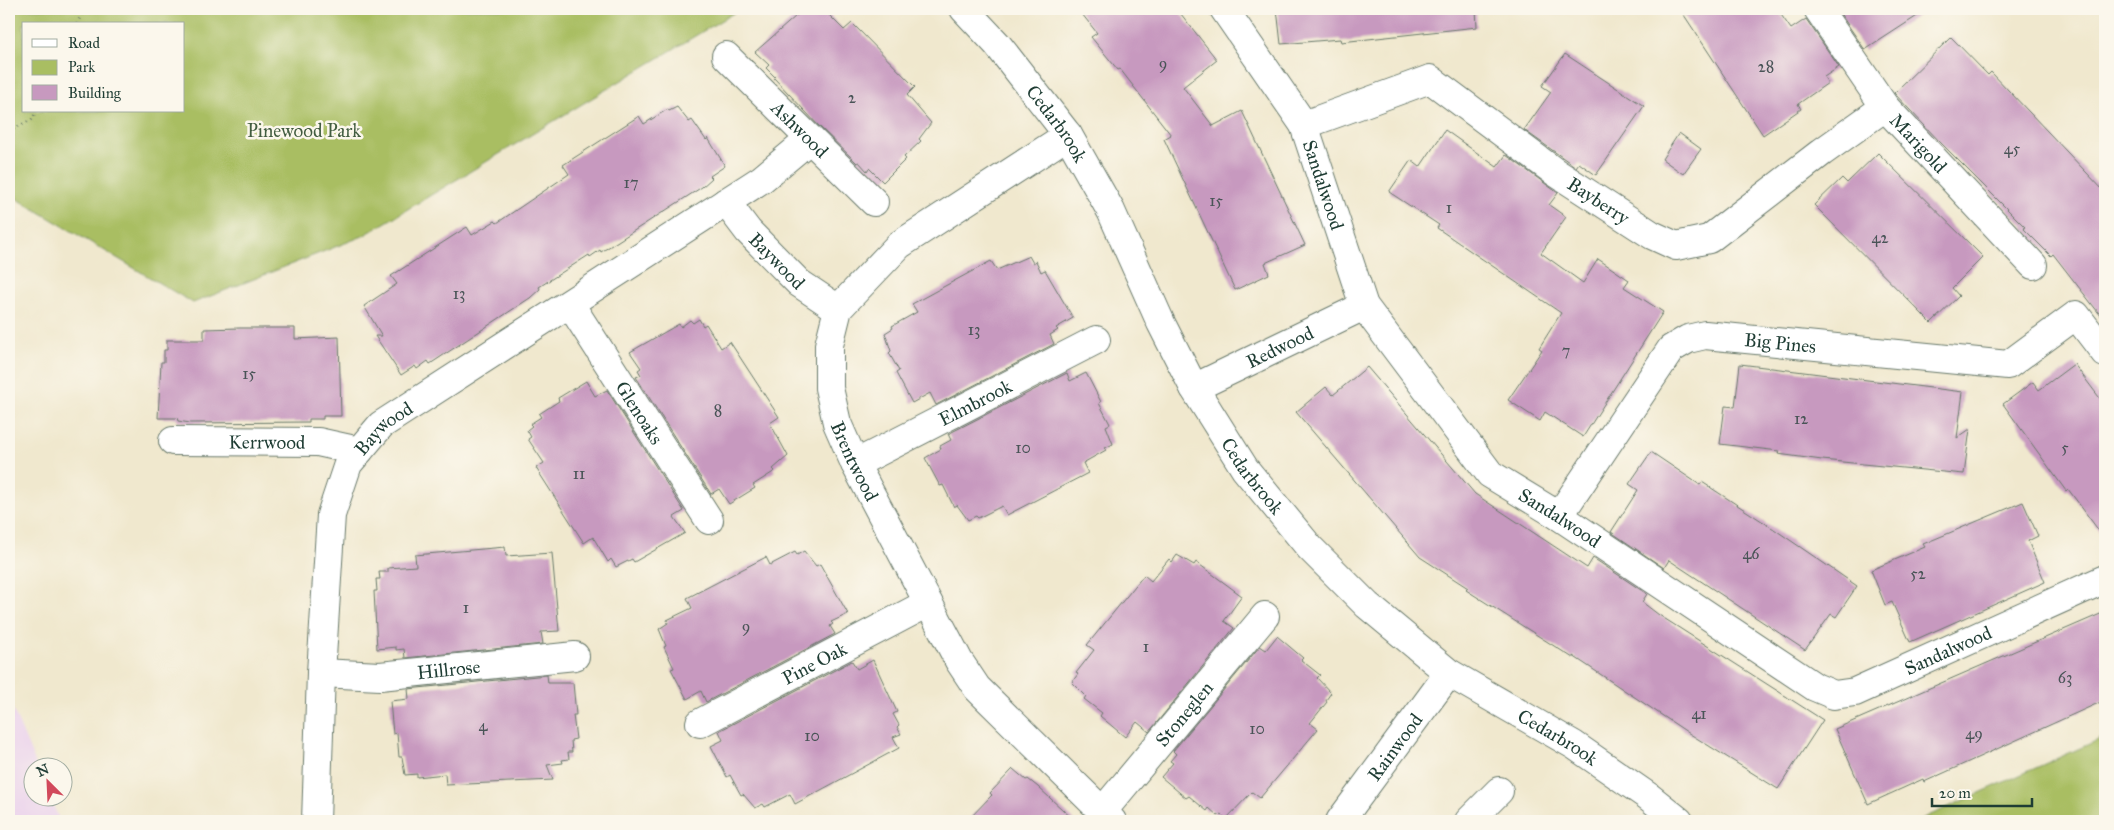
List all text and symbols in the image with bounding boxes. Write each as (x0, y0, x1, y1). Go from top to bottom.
legend (22, 22, 185, 112)
text: Road (68, 34, 100, 52)
house number: 9 (1159, 54, 1167, 73)
house number: 28 (1758, 57, 1774, 76)
text: Park (68, 58, 95, 76)
street label: Cedarbrook (1021, 81, 1092, 167)
text: Building (68, 84, 122, 102)
house number: 2 (848, 88, 856, 107)
street label: Ashwood (765, 95, 834, 163)
street label: Marigold (1885, 109, 1952, 178)
park label: Pinewood Park (247, 119, 361, 142)
street label: Sandalwood (1298, 137, 1349, 233)
house number: 45 (2004, 139, 2021, 158)
street label: Bayberry (1563, 172, 1635, 230)
house number: 17 (624, 173, 638, 192)
house number: 15 (1209, 191, 1223, 210)
house number: 1 (1446, 198, 1452, 217)
street label: Baywood (744, 228, 810, 295)
house number: 42 (1872, 228, 1889, 247)
house number: 13 (453, 284, 465, 303)
house number: 13 (968, 320, 980, 339)
street label: Redwood (1242, 321, 1318, 373)
street label: Big Pines (1743, 328, 1817, 358)
house number: 7 (1562, 341, 1570, 360)
house number: 15 (242, 364, 256, 383)
street label: Elmbrook (935, 374, 1016, 431)
street label: Glenoaks (611, 377, 668, 449)
street label: Baywood (350, 396, 417, 460)
house number: 8 (714, 401, 722, 420)
house number: 12 (1794, 409, 1808, 428)
street label: Brentwood (826, 418, 884, 505)
street label: Kerrwood (228, 430, 306, 454)
street label: Cedarbrook (1216, 433, 1288, 519)
house number: 10 (1015, 438, 1031, 457)
house number: 5 (2061, 438, 2069, 457)
house number: 11 (573, 464, 585, 483)
street label: Sandalwood (1514, 483, 1606, 553)
house number: 46 (1742, 544, 1760, 563)
house number: 52 (1910, 564, 1926, 583)
house number: 1 (463, 598, 469, 617)
house number: 9 (742, 617, 750, 636)
street label: Sandalwood (1901, 621, 1996, 680)
street label: Pine Oak (778, 637, 851, 690)
house number: 1 (1143, 637, 1149, 656)
street label: Hillrose (416, 655, 481, 684)
house number: 63 (2058, 668, 2072, 687)
street label: Stoneglen (1151, 677, 1218, 751)
street label: Cedarbrook (1514, 704, 1603, 770)
house number: 41 (1691, 704, 1707, 723)
street label: Rainwood (1363, 709, 1428, 785)
house number: 4 (479, 716, 489, 735)
house number: 10 (1249, 719, 1265, 738)
house number: 49 (1965, 724, 1983, 743)
house number: 10 (804, 726, 820, 745)
north arrow (22, 758, 72, 808)
text: N (34, 760, 52, 781)
scale bar (1932, 775, 2032, 807)
text: 20 m (1939, 784, 1971, 802)

